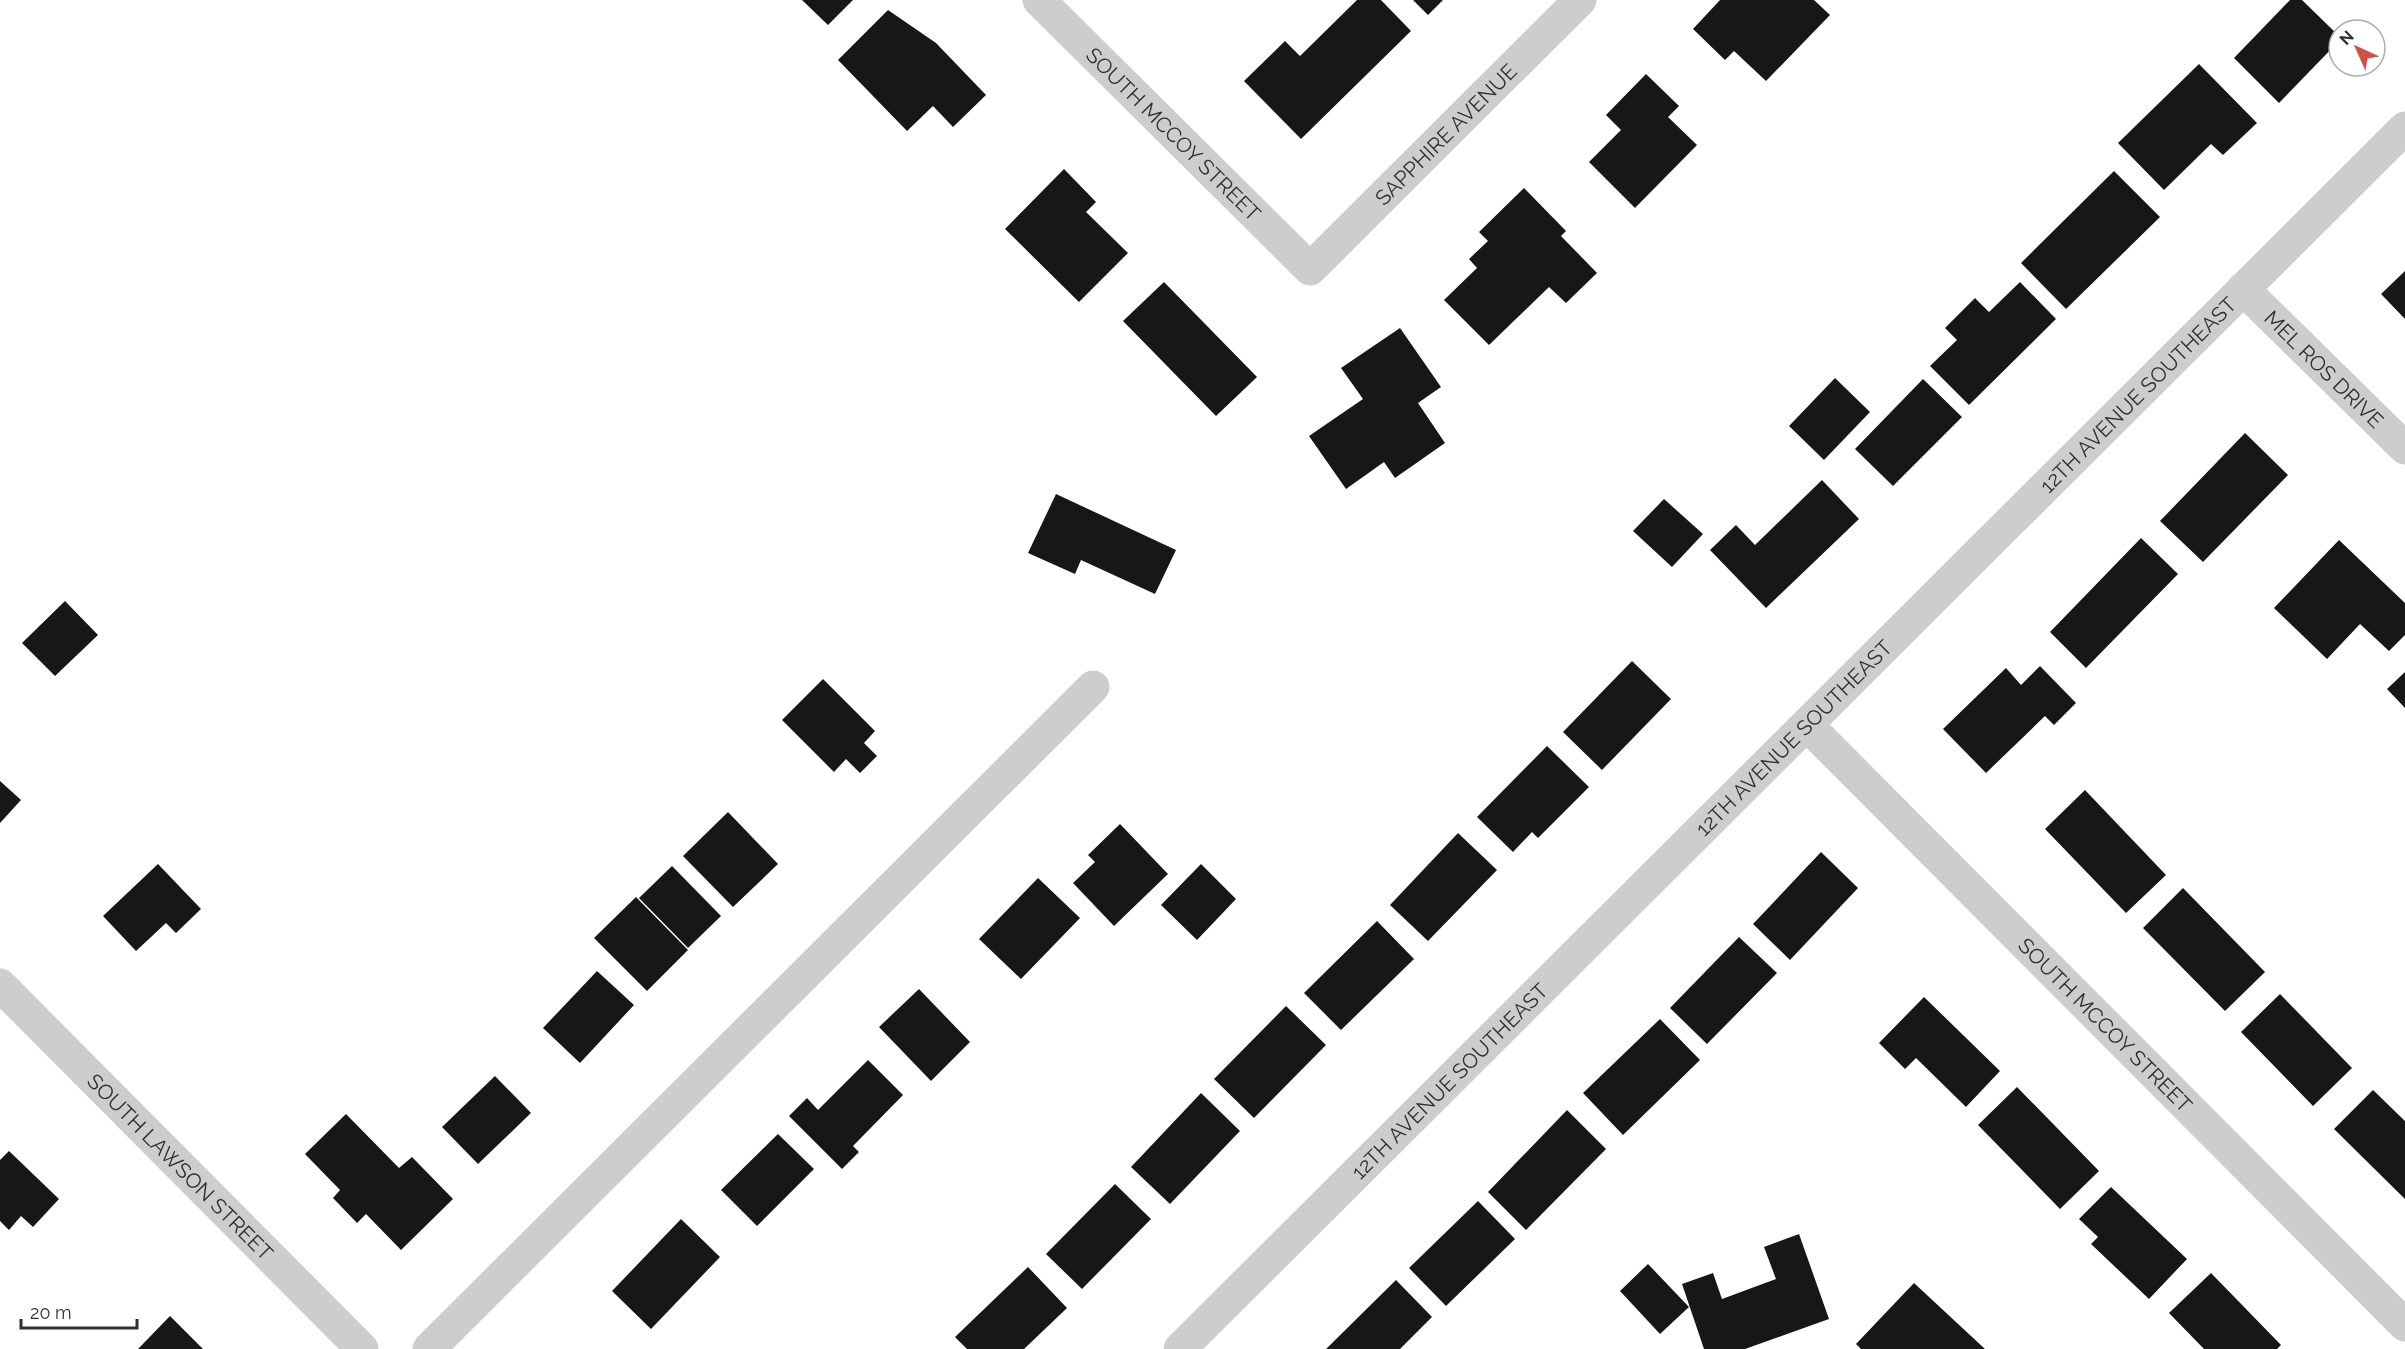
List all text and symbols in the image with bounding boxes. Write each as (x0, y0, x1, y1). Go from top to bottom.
north arrow (2327, 18, 2387, 78)
text: N (2336, 27, 2358, 49)
street label: SOUTH MCCOY STREET (1081, 42, 1266, 226)
street label: SAPPHIRE AVENUE (1369, 58, 1521, 210)
street label: 12TH AVENUE SOUTHEAST (2034, 291, 2241, 498)
street label: MEL ROS DRIVE (2260, 305, 2389, 433)
street label: 12TH AVENUE SOUTHEAST (1690, 634, 1897, 841)
street label: SOUTH MCCOY STREET (2014, 932, 2198, 1117)
street label: 12TH AVENUE SOUTHEAST (1346, 977, 1553, 1184)
street label: SOUTH LAWSON STREET (83, 1068, 279, 1265)
scale bar (21, 1292, 136, 1330)
text: 20 m (30, 1302, 72, 1323)

